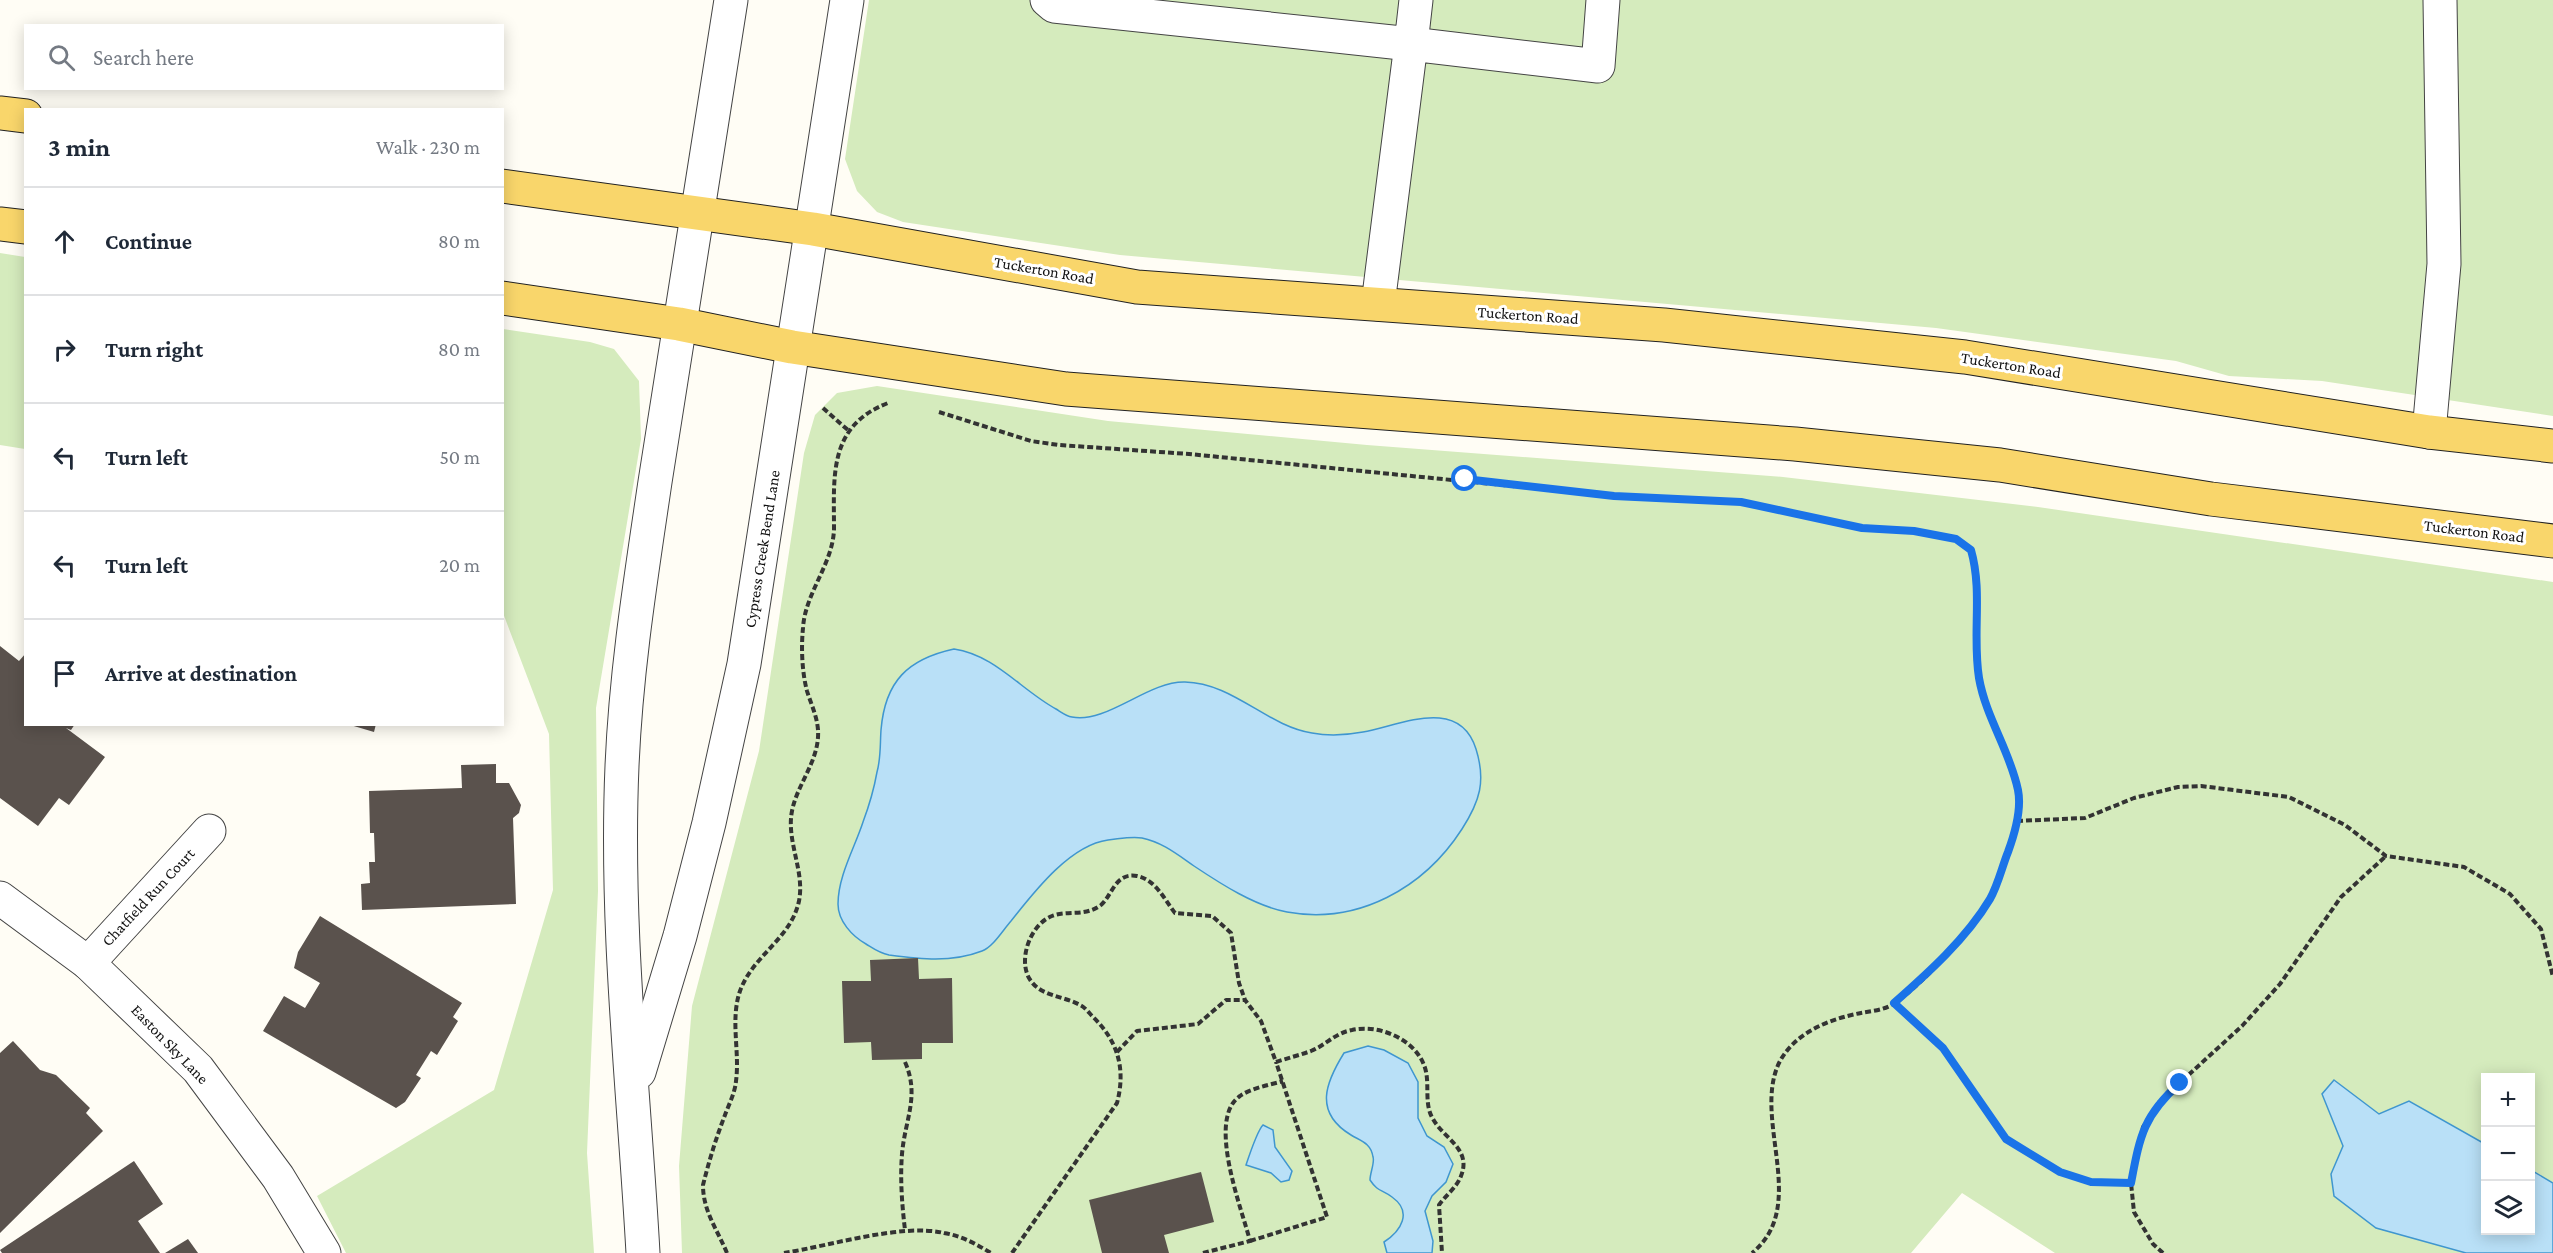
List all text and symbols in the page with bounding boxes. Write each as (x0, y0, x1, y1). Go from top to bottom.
search box (24, 24, 504, 90)
icon: search (45, 41, 78, 74)
text: Search here (93, 45, 194, 70)
text: 3 min (48, 133, 110, 162)
text: Walk · 230 m (376, 136, 480, 158)
icon: ahead (48, 225, 81, 258)
text: Continue (105, 229, 192, 254)
text: 80 m (438, 230, 480, 252)
street label: Tuckerton Road (993, 253, 1096, 287)
street label: Tuckerton Road (1477, 303, 1580, 327)
icon: right (48, 333, 81, 366)
text: Turn right (105, 337, 203, 362)
text: 80 m (438, 338, 480, 360)
street label: Tuckerton Road (1960, 349, 2063, 381)
icon: left (48, 441, 81, 474)
text: Turn left (105, 445, 188, 470)
text: 50 m (439, 446, 480, 468)
route start (1451, 465, 1477, 491)
street label: Cypress Creek Bend Lane (741, 469, 784, 629)
street label: Tuckerton Road (2423, 516, 2526, 546)
icon: left (48, 549, 81, 582)
text: Turn left (105, 553, 188, 578)
text: 20 m (439, 554, 480, 576)
icon: arrive (48, 657, 81, 690)
text: Arrive at destination (105, 661, 297, 686)
street label: Chatfield Run Court (98, 844, 198, 949)
street label: Easton Sky Lane (127, 1001, 212, 1088)
route end (2166, 1069, 2192, 1095)
map controls (2481, 1073, 2535, 1235)
button: + (2481, 1073, 2535, 1127)
button: − (2481, 1127, 2535, 1181)
button: layers (2481, 1181, 2535, 1235)

